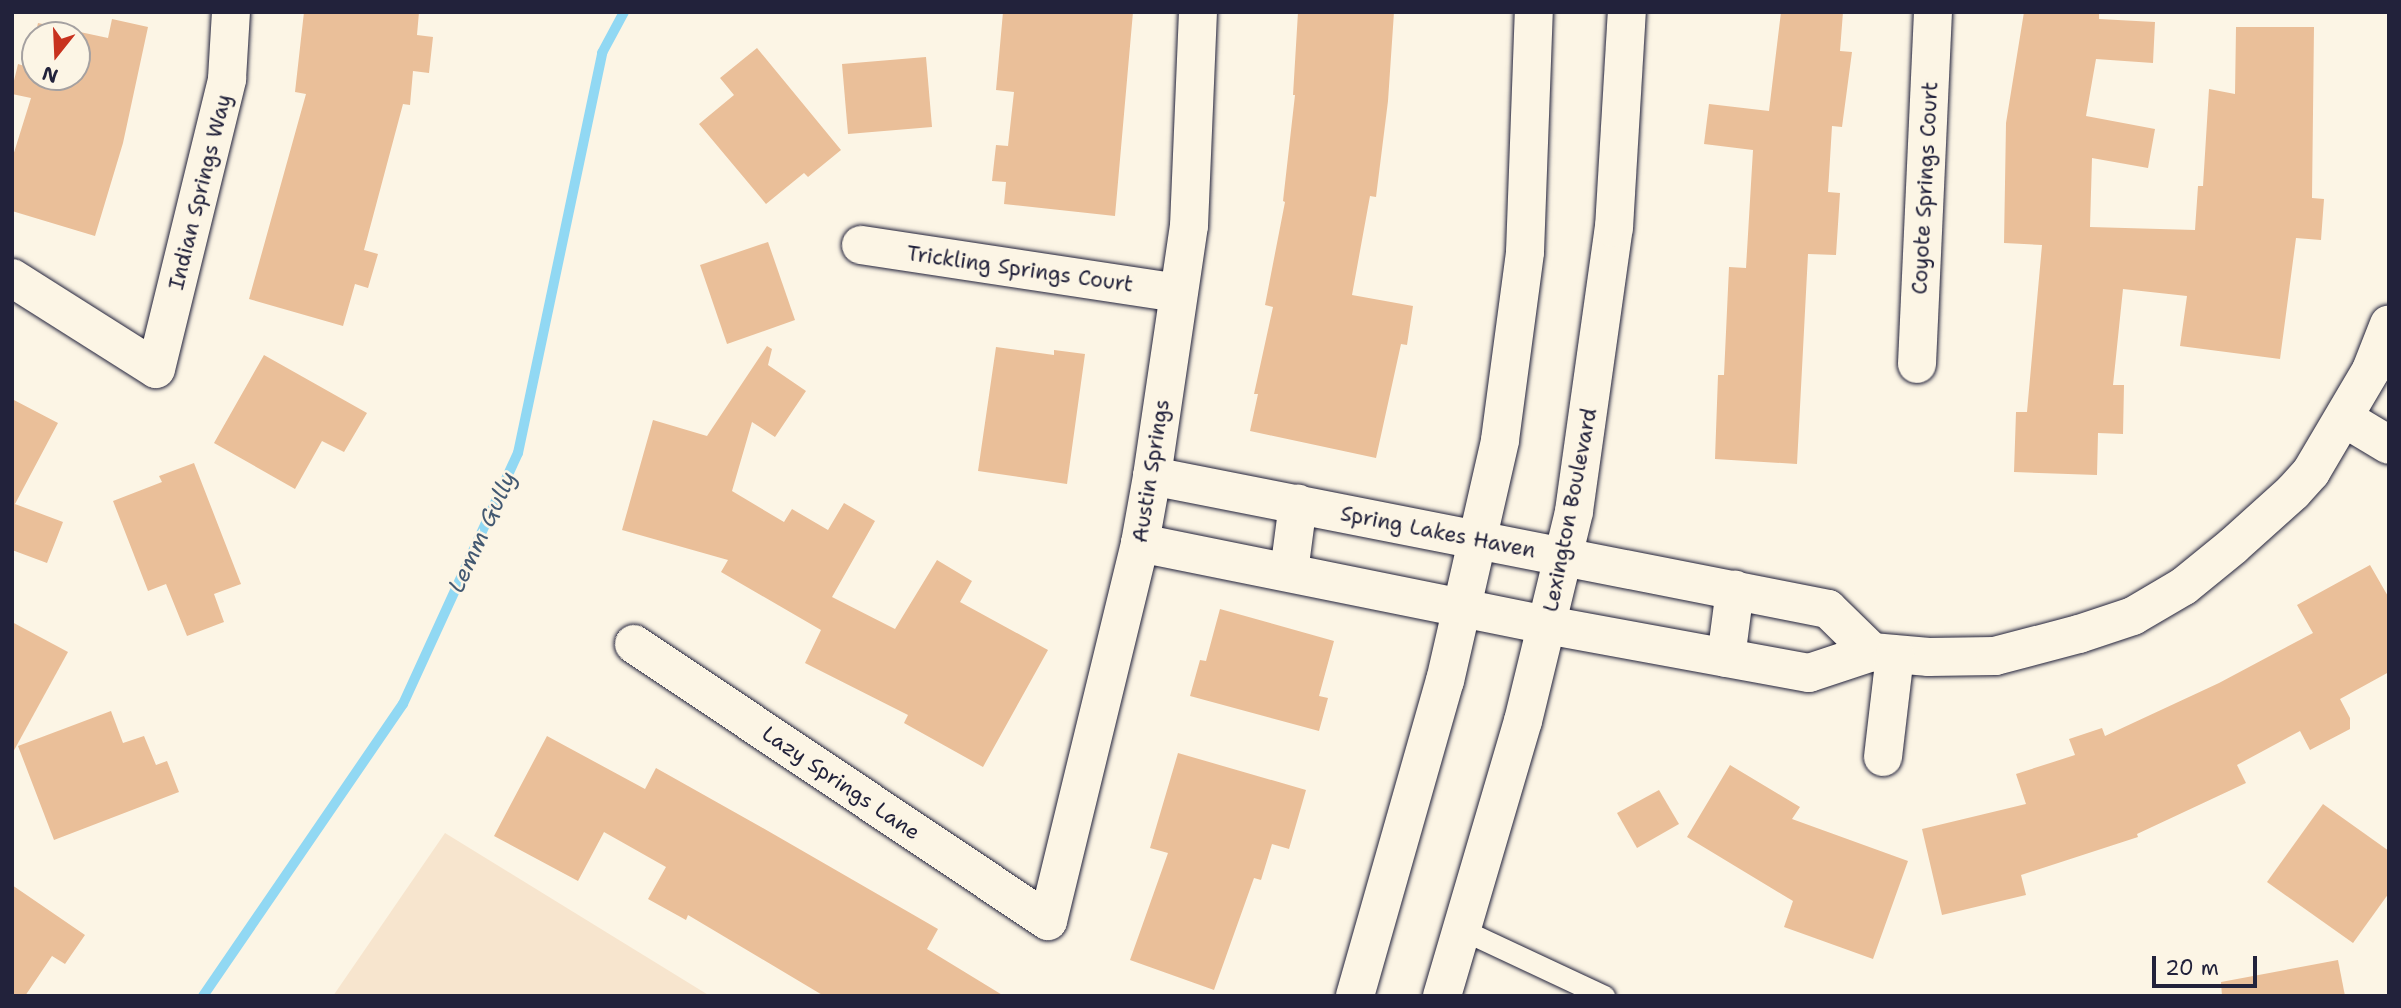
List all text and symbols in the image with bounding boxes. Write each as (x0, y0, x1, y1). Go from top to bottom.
north arrow (21, 21, 91, 91)
text: N (39, 60, 61, 89)
street label: Coyote Springs Court (1907, 81, 1943, 295)
street label: Indian Springs Way (164, 92, 236, 292)
street label: Trickling Springs Court (905, 241, 1135, 297)
street label: Austin Springs (1127, 397, 1175, 545)
street label: Lexington Boulevard (1538, 406, 1602, 614)
water label: Lemm Gully (442, 467, 522, 597)
street label: Spring Lakes Haven (1338, 501, 1538, 563)
street label: Lazy Springs Lane (757, 721, 925, 845)
scale bar (2156, 942, 2261, 986)
text: 20 m (2165, 954, 2219, 982)

